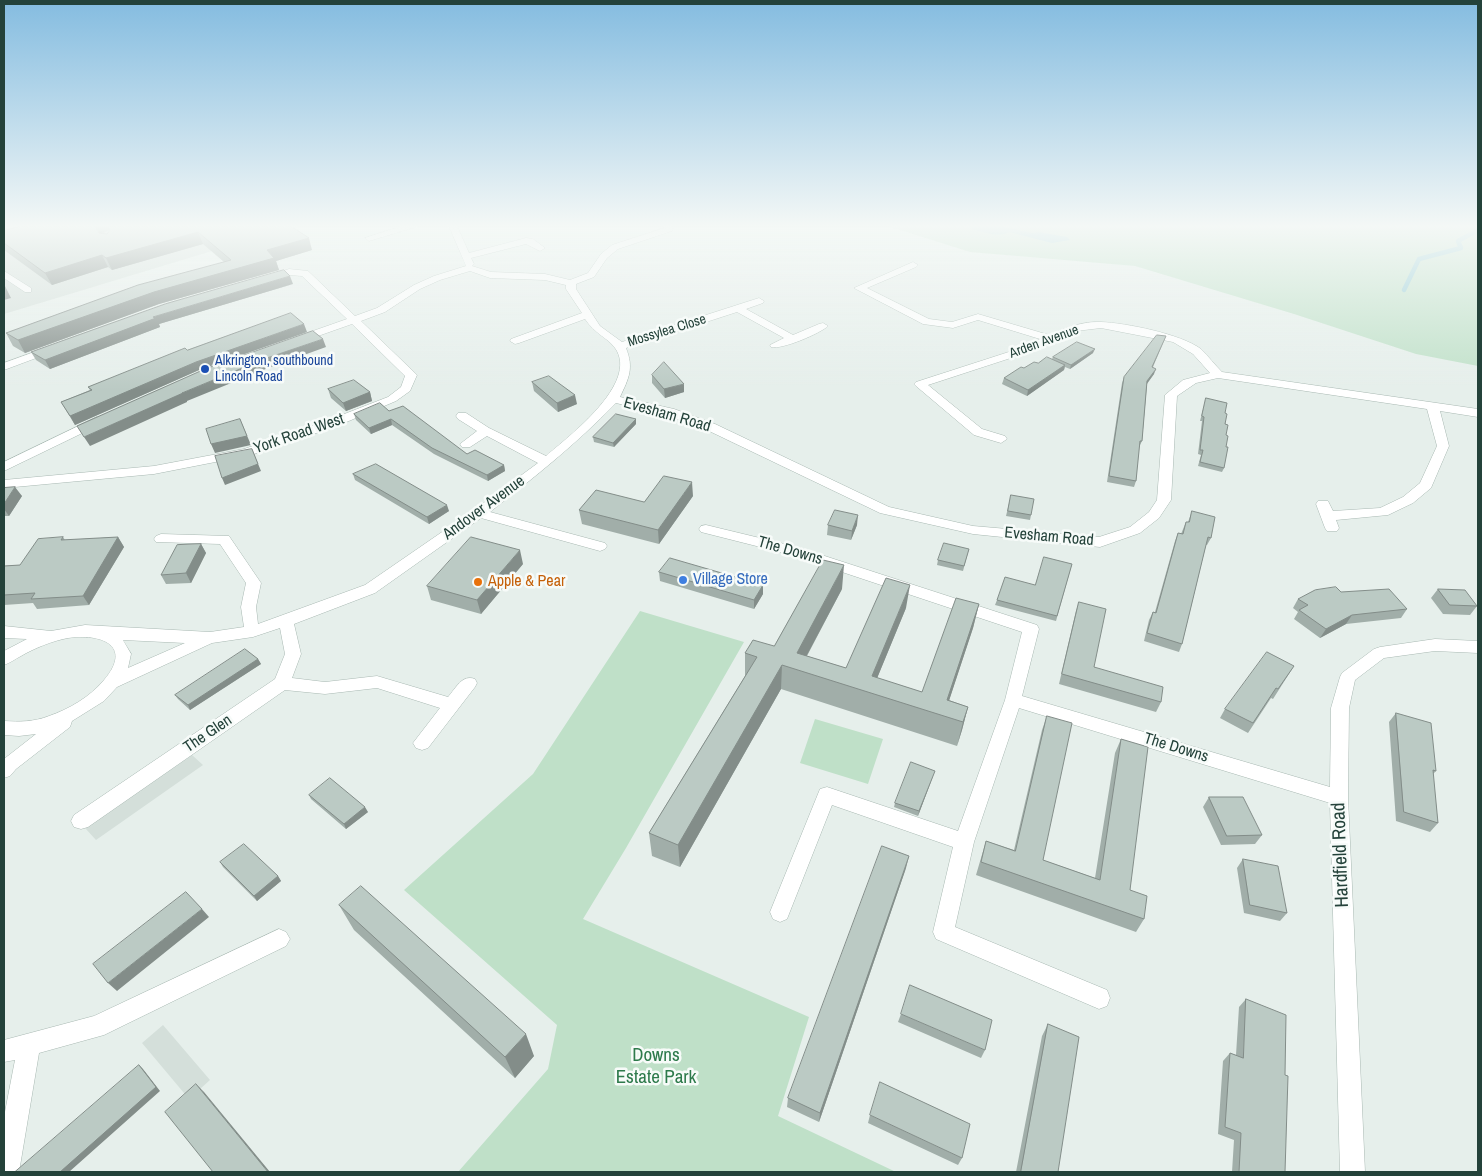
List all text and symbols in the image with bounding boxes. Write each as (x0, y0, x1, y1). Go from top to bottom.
street label: Mossylea Close (626, 311, 708, 351)
street label: Arden Avenue (1007, 322, 1081, 362)
place label: Alkrington, southbound Lincoln Road (215, 353, 333, 386)
marker: Alkrington, southbound Lincoln Road (199, 363, 211, 375)
street label: Evesham Road (621, 393, 713, 437)
street label: York Road West (251, 410, 347, 458)
street label: Andover Avenue (439, 472, 529, 544)
street label: Evesham Road (1003, 524, 1095, 550)
street label: The Downs (755, 533, 825, 569)
place label: Village Store (693, 570, 768, 590)
place label: Apple & Pear (488, 572, 565, 592)
marker: Village Store (677, 574, 689, 586)
marker: Apple & Pear (472, 576, 484, 588)
street label: The Glen (180, 711, 236, 757)
street label: The Downs (1141, 729, 1211, 767)
street label: Hardfield Road (1328, 802, 1354, 908)
park label: Downs Estate Park (616, 1045, 696, 1089)

